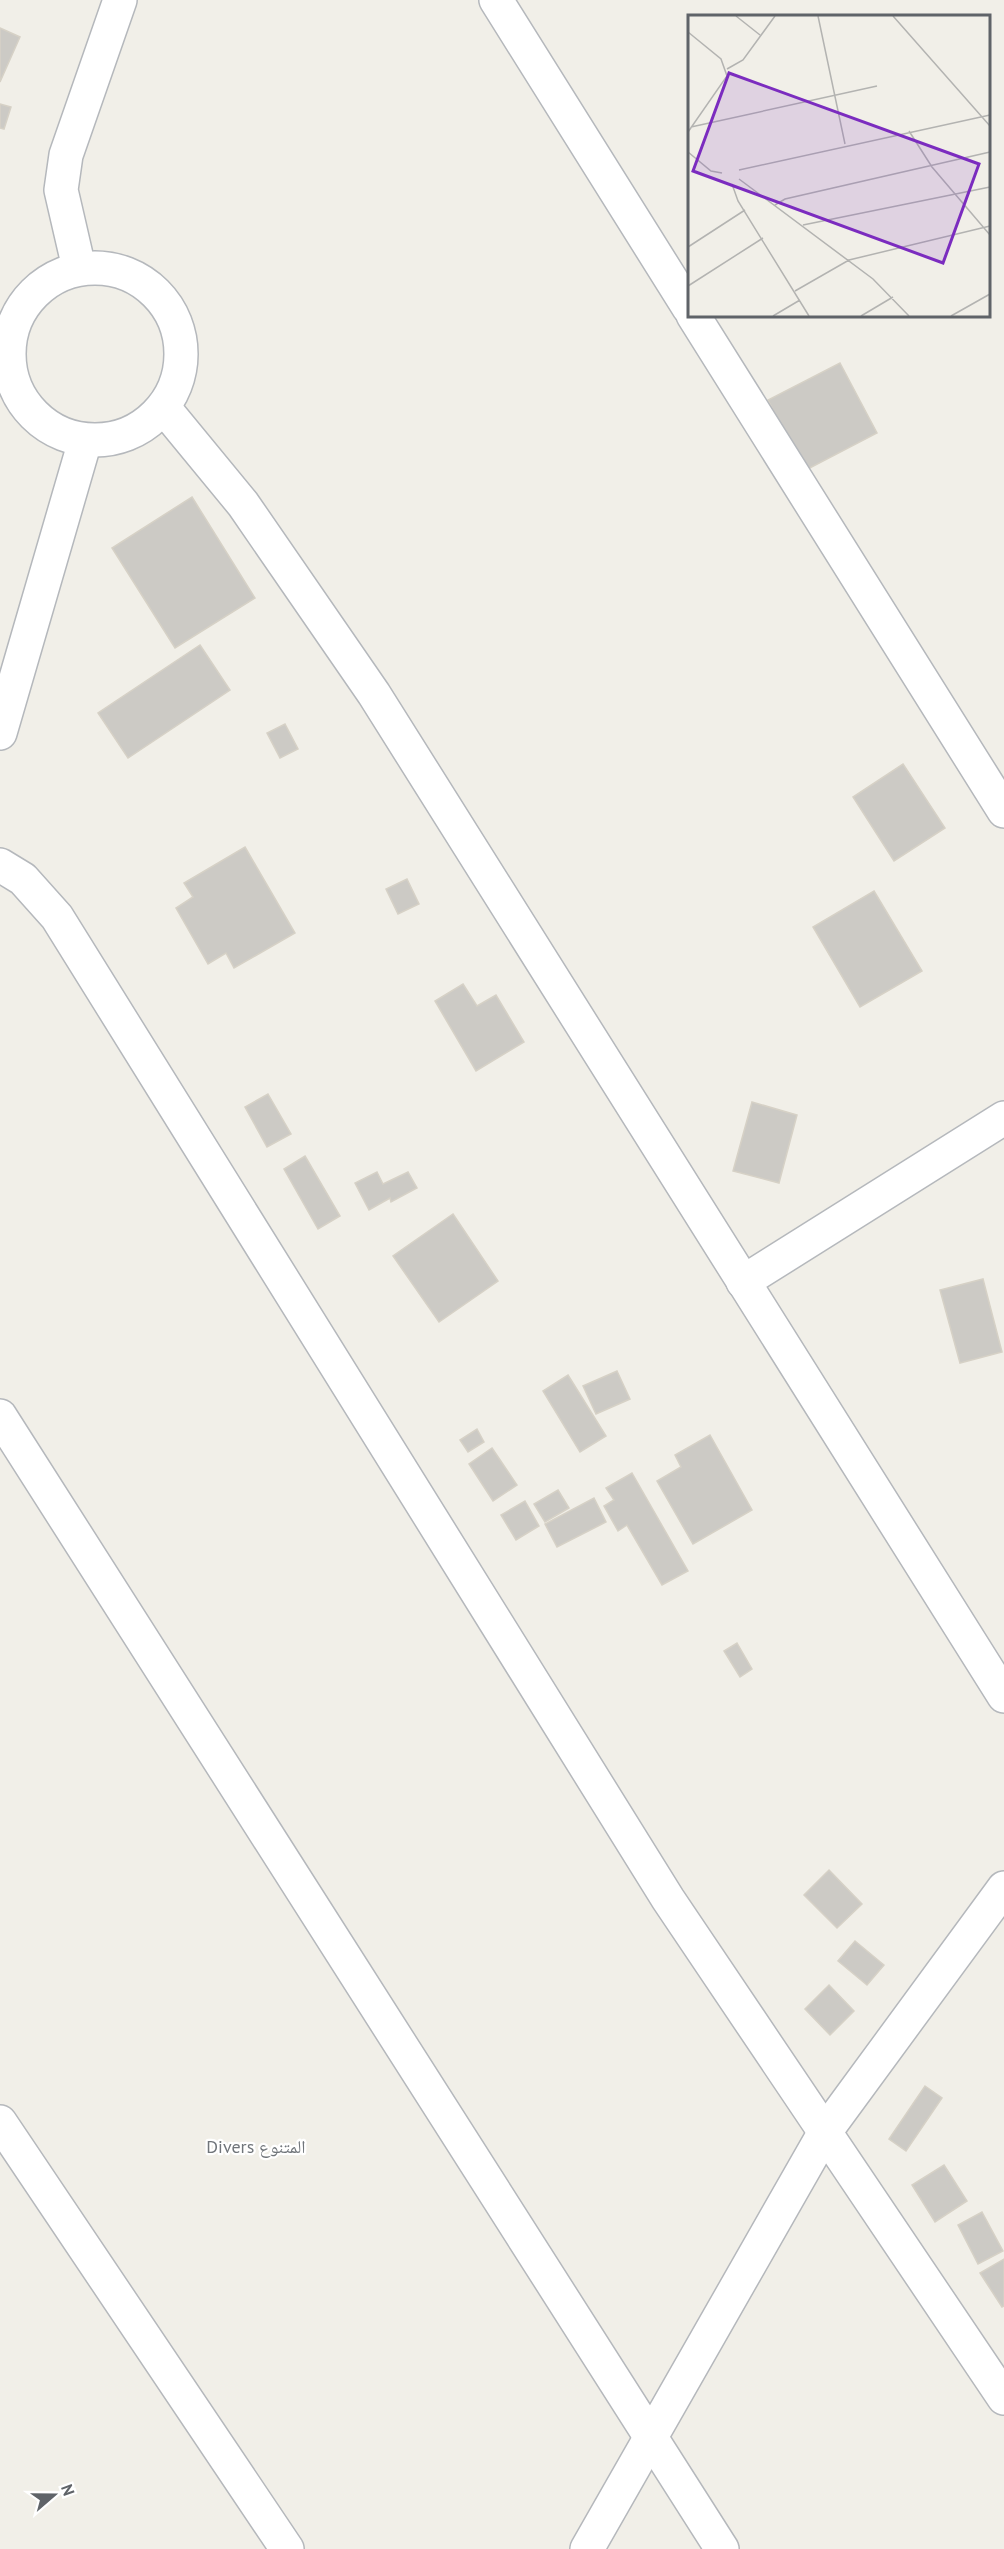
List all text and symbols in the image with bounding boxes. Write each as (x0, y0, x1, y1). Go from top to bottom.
inset map (688, 15, 989, 316)
district label: Divers المتنوع (206, 2135, 306, 2158)
north arrow (24, 2465, 84, 2525)
text: N (57, 2482, 79, 2498)

